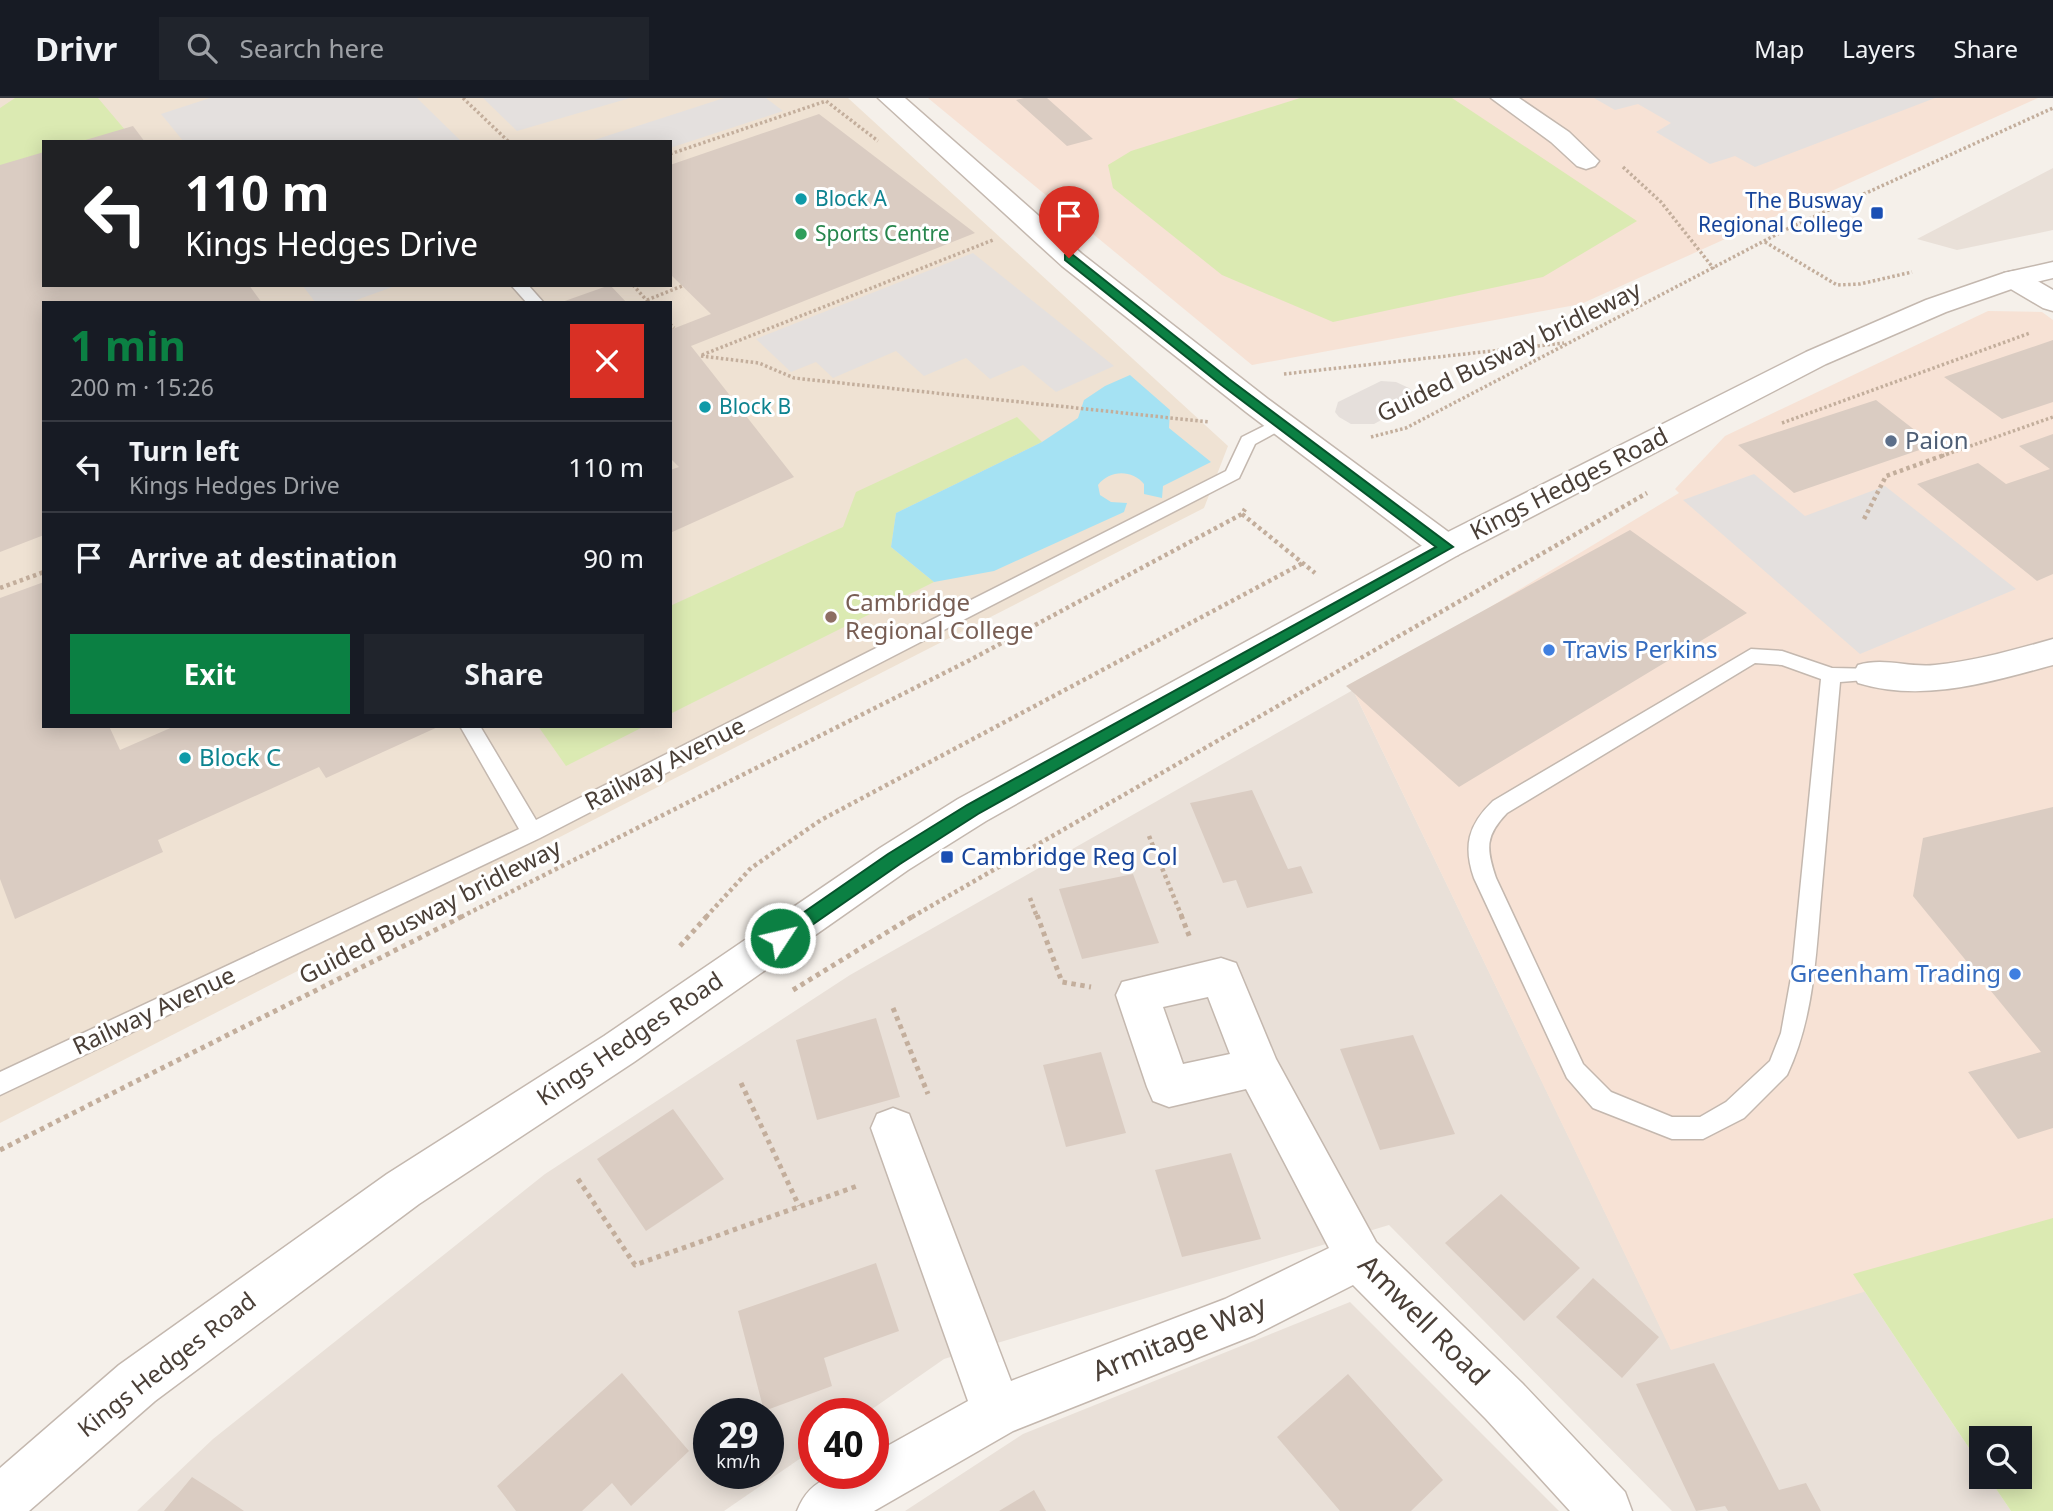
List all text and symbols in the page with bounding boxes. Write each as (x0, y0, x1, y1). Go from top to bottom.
search box (159, 17, 649, 80)
text: Drivr (35, 26, 117, 71)
icon: search (183, 29, 221, 67)
text: Search here (239, 30, 384, 66)
text: Map (1754, 32, 1804, 65)
text: Layers (1842, 32, 1916, 65)
text: Share (1954, 32, 2018, 65)
text: 110 m (185, 159, 330, 225)
icon: left (70, 168, 161, 259)
place label: Block A (815, 184, 888, 212)
pin (1039, 186, 1099, 258)
place label: The Busway Regional College (1698, 186, 1863, 238)
marker: Block A (793, 191, 809, 207)
icon: arrive (1050, 197, 1088, 235)
marker: The Busway Regional College (1869, 205, 1885, 221)
place label: Sports Centre (815, 219, 950, 247)
text: Kings Hedges Drive (185, 222, 478, 265)
marker: Sports Centre (793, 226, 809, 242)
street label: Guided Busway bridleway (1371, 272, 1647, 429)
text: 1 min (70, 316, 186, 373)
button: close (570, 324, 644, 398)
text: 200 m · 15:26 (70, 371, 214, 403)
place label: Block B (719, 392, 791, 420)
marker: Block B (697, 399, 713, 415)
street label: Kings Hedges Road (1464, 418, 1673, 547)
place label: Paion (1905, 423, 1969, 456)
text: Turn left (129, 433, 240, 469)
marker: Paion (1883, 433, 1899, 449)
icon: left (70, 448, 108, 486)
text: 110 m (568, 449, 644, 485)
text: Kings Hedges Drive (129, 469, 340, 501)
icon: arrive (70, 539, 108, 577)
text: Arrive at destination (129, 540, 398, 576)
text: 90 m (583, 540, 644, 576)
place label: Cambridge Regional College (845, 585, 1034, 646)
marker: Cambridge Regional College (823, 609, 839, 625)
place label: Travis Perkins (1563, 632, 1717, 665)
button: Exit (70, 634, 350, 714)
button: Share (364, 634, 644, 714)
marker: Travis Perkins (1541, 642, 1557, 658)
street label: Railway Avenue (578, 708, 750, 817)
place label: Block C (199, 740, 281, 773)
marker: Block C (177, 750, 193, 766)
street label: Guided Busway bridleway (293, 830, 567, 991)
place label: Cambridge Reg Col (961, 839, 1178, 872)
marker: Cambridge Reg Col (939, 849, 955, 865)
position arrow (743, 901, 817, 975)
place label: Greenham Trading (1790, 956, 2001, 989)
street label: Railway Avenue (67, 958, 240, 1062)
street label: Kings Hedges Road (529, 963, 729, 1112)
marker: Greenham Trading (2007, 966, 2023, 982)
street label: Amwell Road (1351, 1245, 1499, 1393)
street label: Kings Hedges Road (70, 1284, 262, 1444)
street label: Armitage Way (1086, 1285, 1272, 1389)
speed limit sign: 40 (798, 1398, 889, 1489)
text: 29 (718, 1411, 759, 1458)
map controls (1969, 1426, 2032, 1489)
button: search (1969, 1426, 2032, 1489)
text: km/h (716, 1449, 761, 1473)

